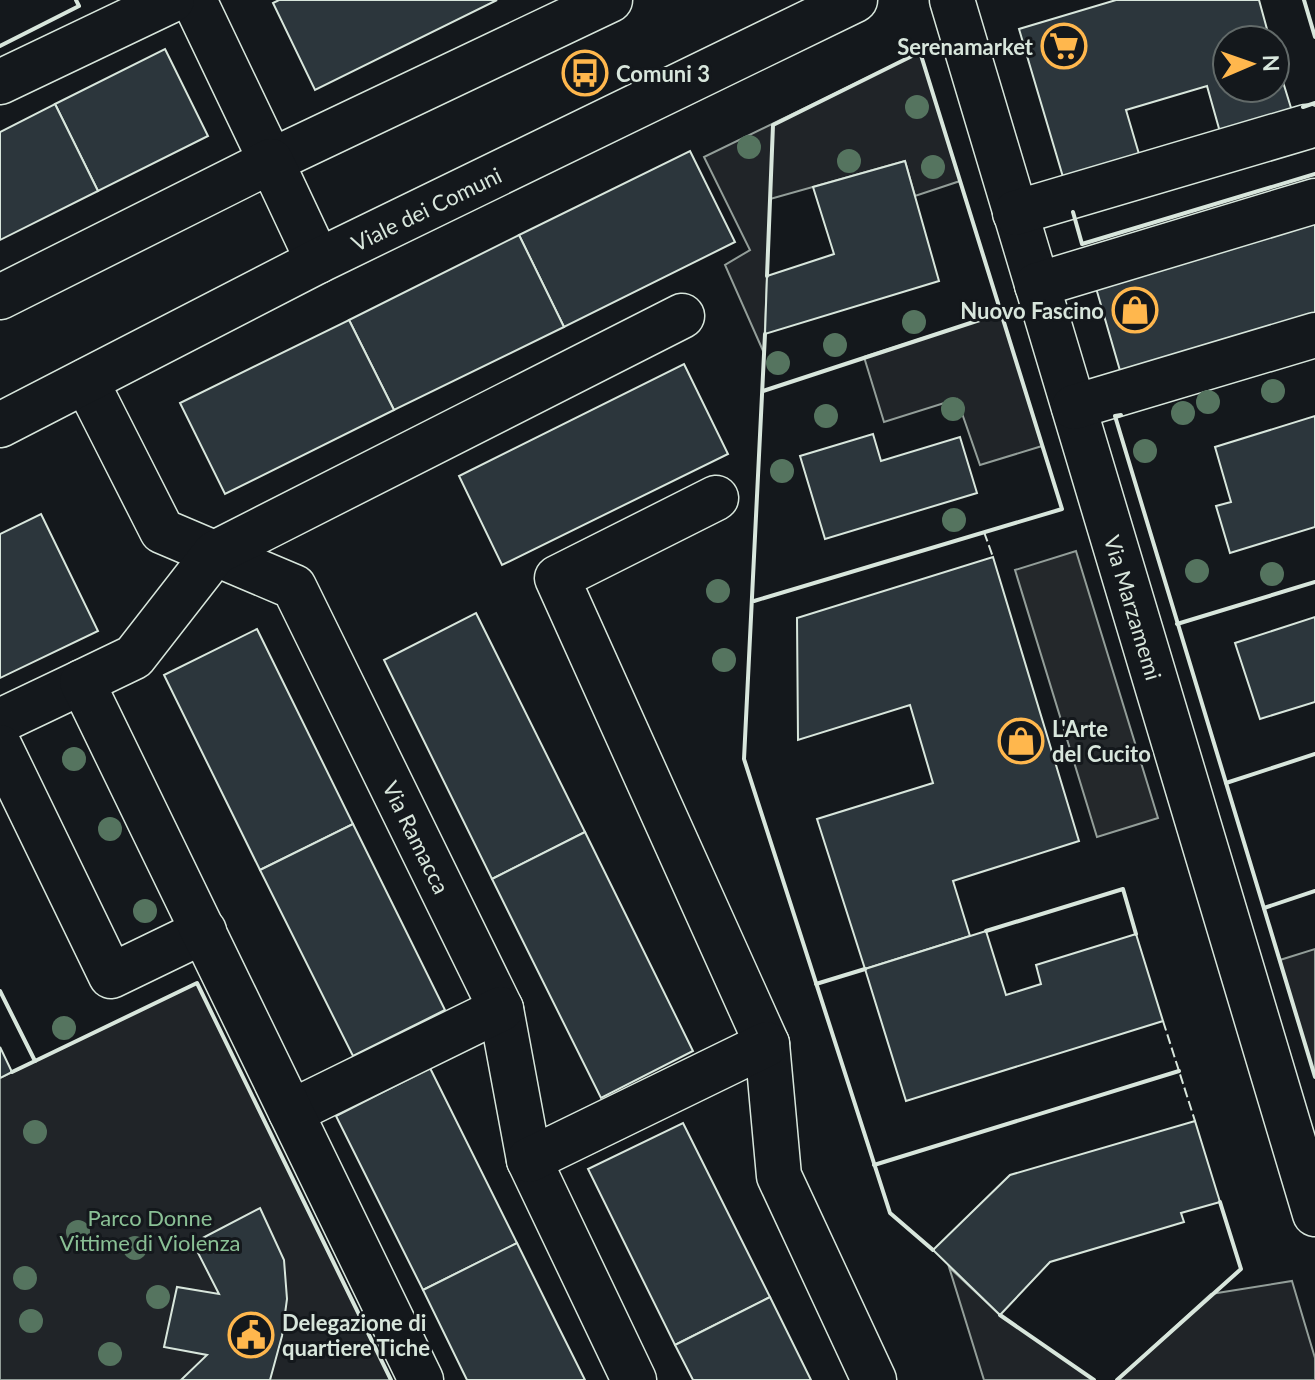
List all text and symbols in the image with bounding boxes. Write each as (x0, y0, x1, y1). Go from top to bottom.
supermarket icon: Serenamarket (1040, 22, 1088, 70)
north arrow (1211, 24, 1291, 104)
place label: Serenamarket (897, 33, 1034, 60)
bus stop icon: Comuni 3 (561, 49, 609, 97)
text: N (1258, 54, 1285, 72)
place label: Comuni 3 (616, 60, 710, 87)
street label: Viale dei Comuni (347, 161, 505, 256)
shop icon: Nuovo Fascino (1111, 286, 1159, 334)
place label: Nuovo Fascino (960, 297, 1104, 324)
street label: Via Marzamemi (1099, 532, 1168, 683)
place label: L'Arte del Cucito (1052, 715, 1151, 767)
shop icon: L'Arte del Cucito (997, 717, 1045, 765)
street label: Via Ramacca (378, 776, 456, 898)
park label: Parco Donne Vittime di Violenza (59, 1204, 241, 1256)
place label: Delegazione di quartiere Tiche (282, 1309, 430, 1361)
public building icon: Delegazione di quartiere Tiche (227, 1311, 275, 1359)

